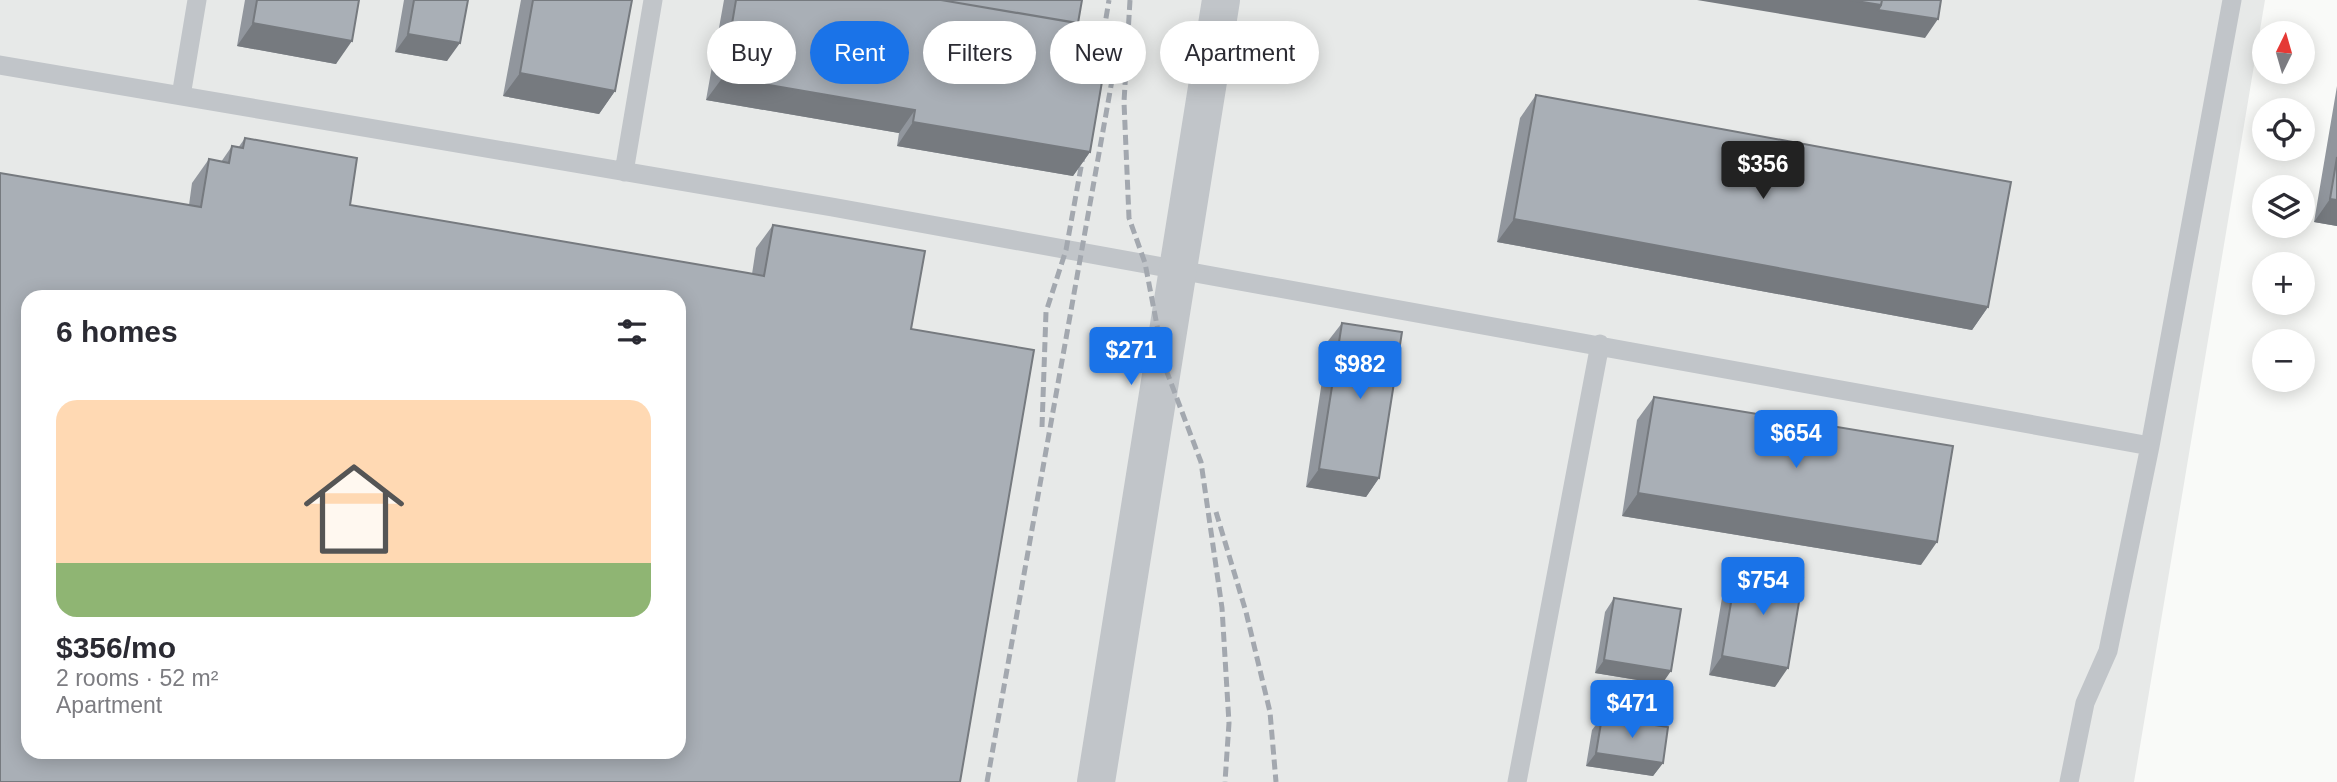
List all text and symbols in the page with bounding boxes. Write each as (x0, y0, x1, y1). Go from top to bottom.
chip: Buy (707, 21, 796, 84)
chip: Rent (810, 21, 909, 84)
chip: Filters (923, 21, 1036, 84)
chip: New (1050, 21, 1146, 84)
chip: Apartment (1160, 21, 1319, 84)
north arrow (2252, 21, 2315, 84)
map controls (2252, 21, 2315, 392)
button: locate (2252, 98, 2315, 161)
pin: $356 (1722, 142, 1804, 201)
text: $356 (1737, 151, 1789, 177)
button: layers (2252, 175, 2315, 238)
button: + (2252, 252, 2315, 315)
icon: filters (613, 313, 651, 351)
text: 6 homes (56, 315, 178, 348)
pin: $271 (1090, 328, 1172, 387)
button: − (2252, 329, 2315, 392)
text: $271 (1105, 337, 1157, 363)
pin: $982 (1319, 342, 1401, 401)
text: $982 (1334, 351, 1386, 377)
pin: $654 (1755, 410, 1837, 470)
text: $654 (1770, 420, 1822, 446)
icon: home (291, 446, 417, 572)
pin: $754 (1722, 558, 1804, 617)
text: $754 (1737, 567, 1789, 593)
text: $356/mo (56, 631, 176, 664)
text: 2 rooms · 52 m² (56, 665, 218, 691)
pin: $471 (1591, 680, 1673, 740)
text: $471 (1606, 690, 1658, 716)
text: Apartment (56, 692, 162, 718)

